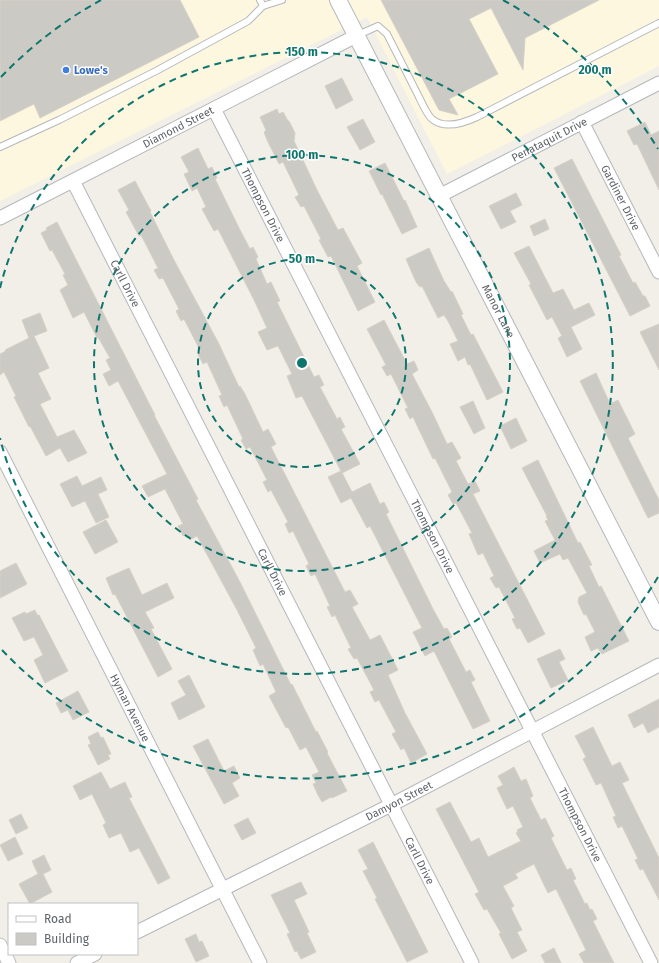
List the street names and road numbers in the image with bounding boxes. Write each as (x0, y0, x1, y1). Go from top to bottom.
street label: Diamond Street (141, 104, 216, 151)
street label: Penataquit Drive (510, 115, 590, 165)
street label: Gardiner Drive (598, 163, 643, 233)
street label: Thompson Drive (238, 166, 287, 245)
street label: Carll Drive (107, 258, 142, 310)
street label: Manor Lane (479, 282, 517, 340)
street label: Thompson Drive (408, 497, 457, 576)
street label: Carll Drive (255, 546, 290, 598)
street label: Hyman Avenue (107, 672, 152, 744)
street label: Damyon Street (364, 779, 435, 824)
street label: Thompson Drive (555, 786, 604, 864)
street label: Carll Drive (402, 835, 437, 887)

